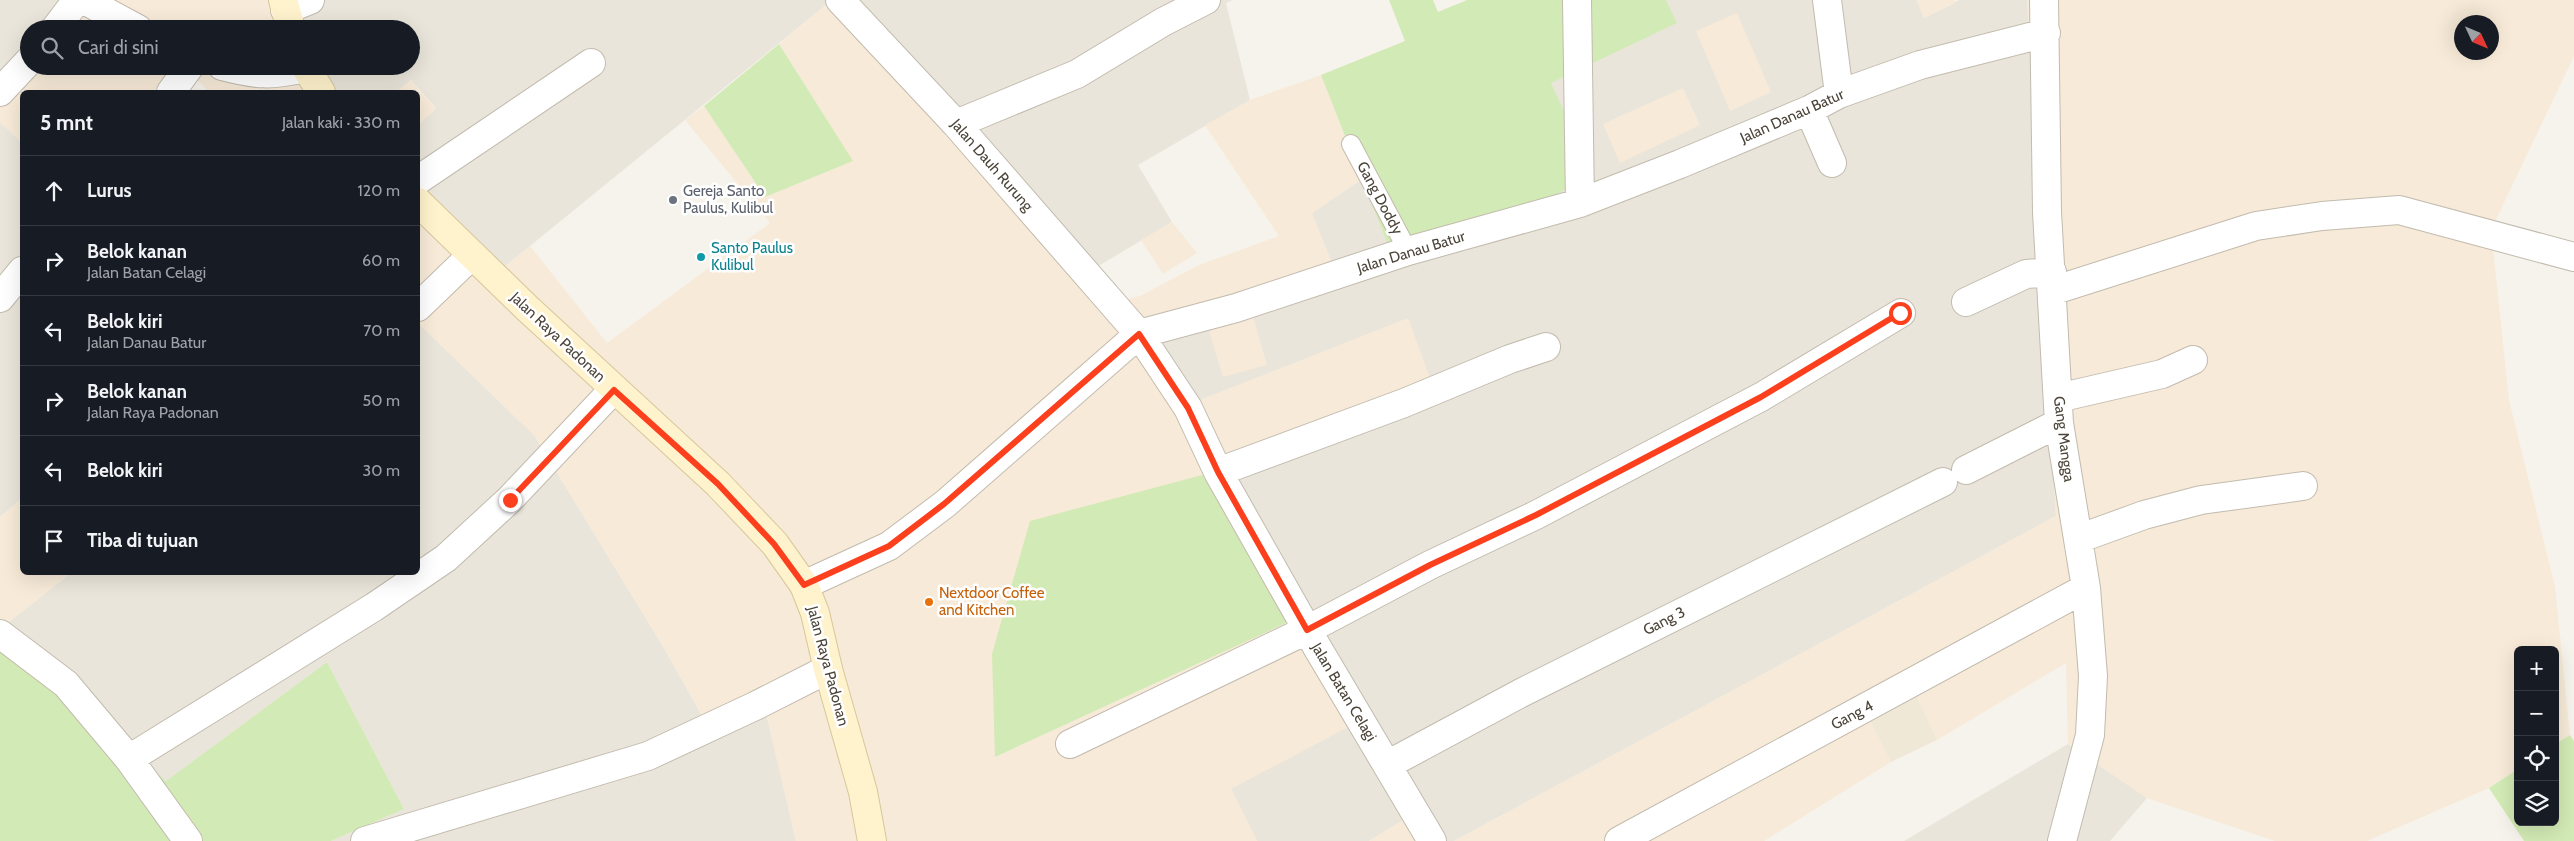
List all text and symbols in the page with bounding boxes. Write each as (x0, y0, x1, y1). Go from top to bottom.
north arrow (2454, 15, 2499, 60)
search box (20, 20, 420, 75)
icon: search (38, 34, 66, 62)
text: Cari di sini (78, 36, 159, 59)
street label: Jalan Danau Batur (1736, 85, 1847, 147)
text: 5 mnt (40, 110, 93, 135)
text: Jalan kaki · 330 m (282, 113, 400, 132)
street label: Jalan Dauh Rurung (947, 115, 1037, 215)
street label: Gang Doddy (1353, 159, 1407, 238)
icon: ahead (40, 177, 68, 205)
text: Lurus (87, 179, 132, 202)
text: 120 m (358, 181, 400, 200)
place label: Gereja Santo Paulus, Kulibul (683, 182, 774, 217)
marker: Gereja Santo Paulus, Kulibul (667, 194, 679, 206)
street label: Jalan Danau Batur (1354, 227, 1467, 277)
place label: Santo Paulus Kulibul (711, 239, 793, 274)
text: Belok kanan (87, 240, 187, 263)
icon: right (40, 247, 68, 275)
text: 60 m (362, 251, 400, 270)
marker: Santo Paulus Kulibul (695, 251, 707, 263)
text: Jalan Batan Celagi (87, 263, 206, 282)
street label: Jalan Raya Padonan (506, 288, 609, 386)
route start (1889, 302, 1912, 325)
text: Belok kiri (87, 310, 163, 333)
icon: left (40, 317, 68, 345)
text: 70 m (363, 321, 400, 340)
text: Jalan Danau Batur (87, 333, 206, 352)
text: Belok kanan (87, 380, 187, 403)
icon: right (40, 387, 68, 415)
text: 50 m (363, 391, 400, 410)
street label: Gang Mangga (2050, 395, 2078, 484)
text: Jalan Raya Padonan (87, 403, 219, 422)
icon: left (40, 457, 68, 485)
text: Belok kiri (87, 459, 163, 482)
text: 30 m (363, 461, 400, 480)
route end (499, 489, 522, 512)
icon: arrive (40, 527, 68, 555)
text: Tiba di tujuan (87, 529, 198, 552)
place label: Nextdoor Coffee and Kitchen (939, 584, 1045, 619)
marker: Nextdoor Coffee and Kitchen (923, 596, 935, 608)
street label: Jalan Raya Padonan (803, 603, 853, 728)
street label: Gang 3 (1640, 603, 1688, 639)
street label: Jalan Batan Celagi (1307, 639, 1381, 745)
map controls (2514, 646, 2559, 826)
button: + (2514, 646, 2559, 691)
button: − (2514, 691, 2559, 736)
street label: Gang 4 (1828, 696, 1876, 734)
button: locate (2514, 736, 2559, 781)
button: layers (2514, 781, 2559, 826)

